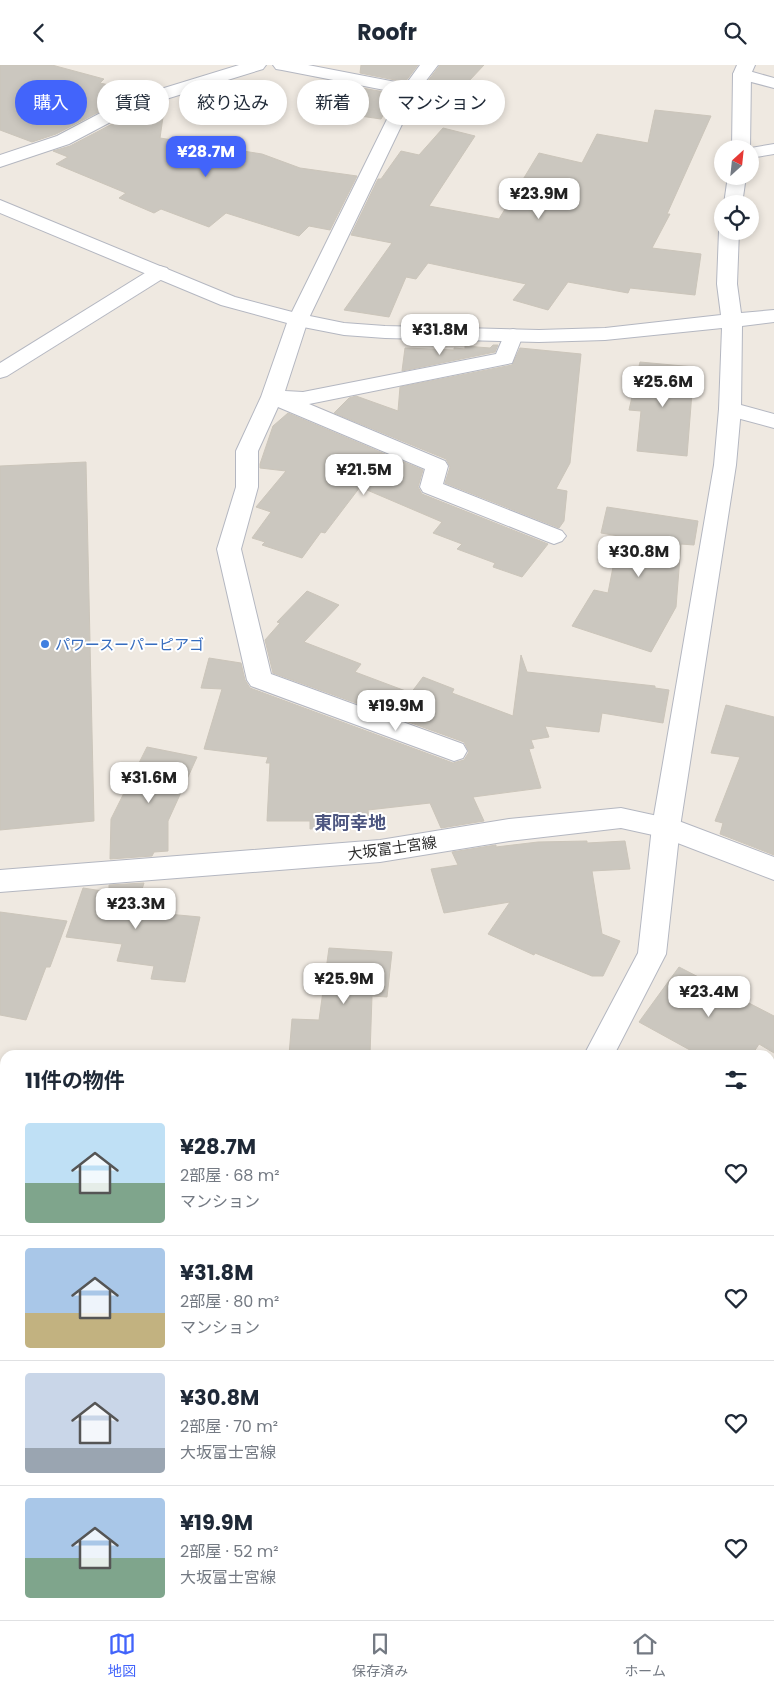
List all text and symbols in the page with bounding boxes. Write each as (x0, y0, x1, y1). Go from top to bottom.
text: Roofr (357, 17, 417, 48)
icon: back (25, 19, 53, 47)
icon: search (721, 19, 749, 47)
chip: 購入 (15, 80, 87, 125)
chip: 賃貸 (97, 80, 169, 125)
chip: 絞り込み (179, 80, 287, 125)
chip: 新着 (297, 80, 369, 125)
chip: マンション (379, 80, 505, 125)
pin: ¥28.7M (165, 135, 247, 178)
text: ¥28.7M (177, 140, 235, 163)
north arrow (714, 140, 759, 185)
map controls (714, 140, 759, 240)
pin: ¥23.9M (498, 177, 580, 220)
text: ¥23.9M (510, 182, 568, 205)
button: locate (714, 195, 759, 240)
pin: ¥31.8M (399, 313, 481, 356)
text: ¥31.8M (412, 318, 468, 341)
pin: ¥25.6M (622, 365, 704, 408)
text: ¥25.6M (633, 370, 693, 393)
pin: ¥21.5M (323, 453, 405, 496)
text: ¥21.5M (336, 458, 392, 481)
pin: ¥30.8M (598, 535, 680, 578)
text: ¥30.8M (609, 540, 669, 563)
place label: パワースーパーピアゴ (55, 634, 204, 655)
marker: パワースーパーピアゴ (39, 638, 51, 650)
pin: ¥19.9M (355, 689, 437, 732)
text: ¥19.9M (368, 694, 424, 717)
pin: ¥31.6M (108, 761, 190, 804)
text: ¥31.6M (121, 766, 177, 789)
district label: 東阿幸地 (314, 810, 386, 835)
street label: 大坂富士宮線 (346, 831, 438, 865)
pin: ¥23.3M (95, 887, 177, 930)
text: ¥23.3M (107, 892, 165, 915)
pin: ¥25.9M (303, 963, 385, 1005)
text: ¥25.9M (314, 967, 374, 990)
pin: ¥23.4M (668, 975, 750, 1018)
text: ¥23.4M (679, 980, 739, 1003)
text: 11件の物件 (25, 1066, 125, 1095)
icon: filters (722, 1066, 750, 1094)
text: ¥28.7M (180, 1132, 256, 1161)
icon: home (65, 1143, 125, 1203)
icon: heart (722, 1159, 750, 1187)
text: 2部屋 · 68 m² (180, 1164, 279, 1187)
text: マンション (180, 1190, 260, 1213)
text: ¥31.8M (180, 1258, 254, 1287)
icon: home (65, 1268, 125, 1328)
icon: heart (722, 1284, 750, 1312)
text: 2部屋 · 80 m² (180, 1290, 279, 1313)
text: マンション (180, 1316, 260, 1339)
text: ¥30.8M (180, 1383, 259, 1412)
icon: home (65, 1393, 125, 1453)
icon: heart (722, 1409, 750, 1437)
text: 2部屋 · 70 m² (180, 1415, 278, 1438)
text: 大坂富士宮線 (180, 1441, 276, 1464)
text: ¥19.9M (180, 1508, 253, 1537)
icon: home (65, 1518, 125, 1578)
icon: heart (722, 1534, 750, 1562)
text: 2部屋 · 52 m² (180, 1540, 278, 1563)
text: 大坂富士宮線 (180, 1566, 276, 1589)
tab: 地図 (108, 1630, 136, 1682)
tab: 保存済み (352, 1630, 408, 1682)
tab: ホーム (624, 1630, 666, 1682)

